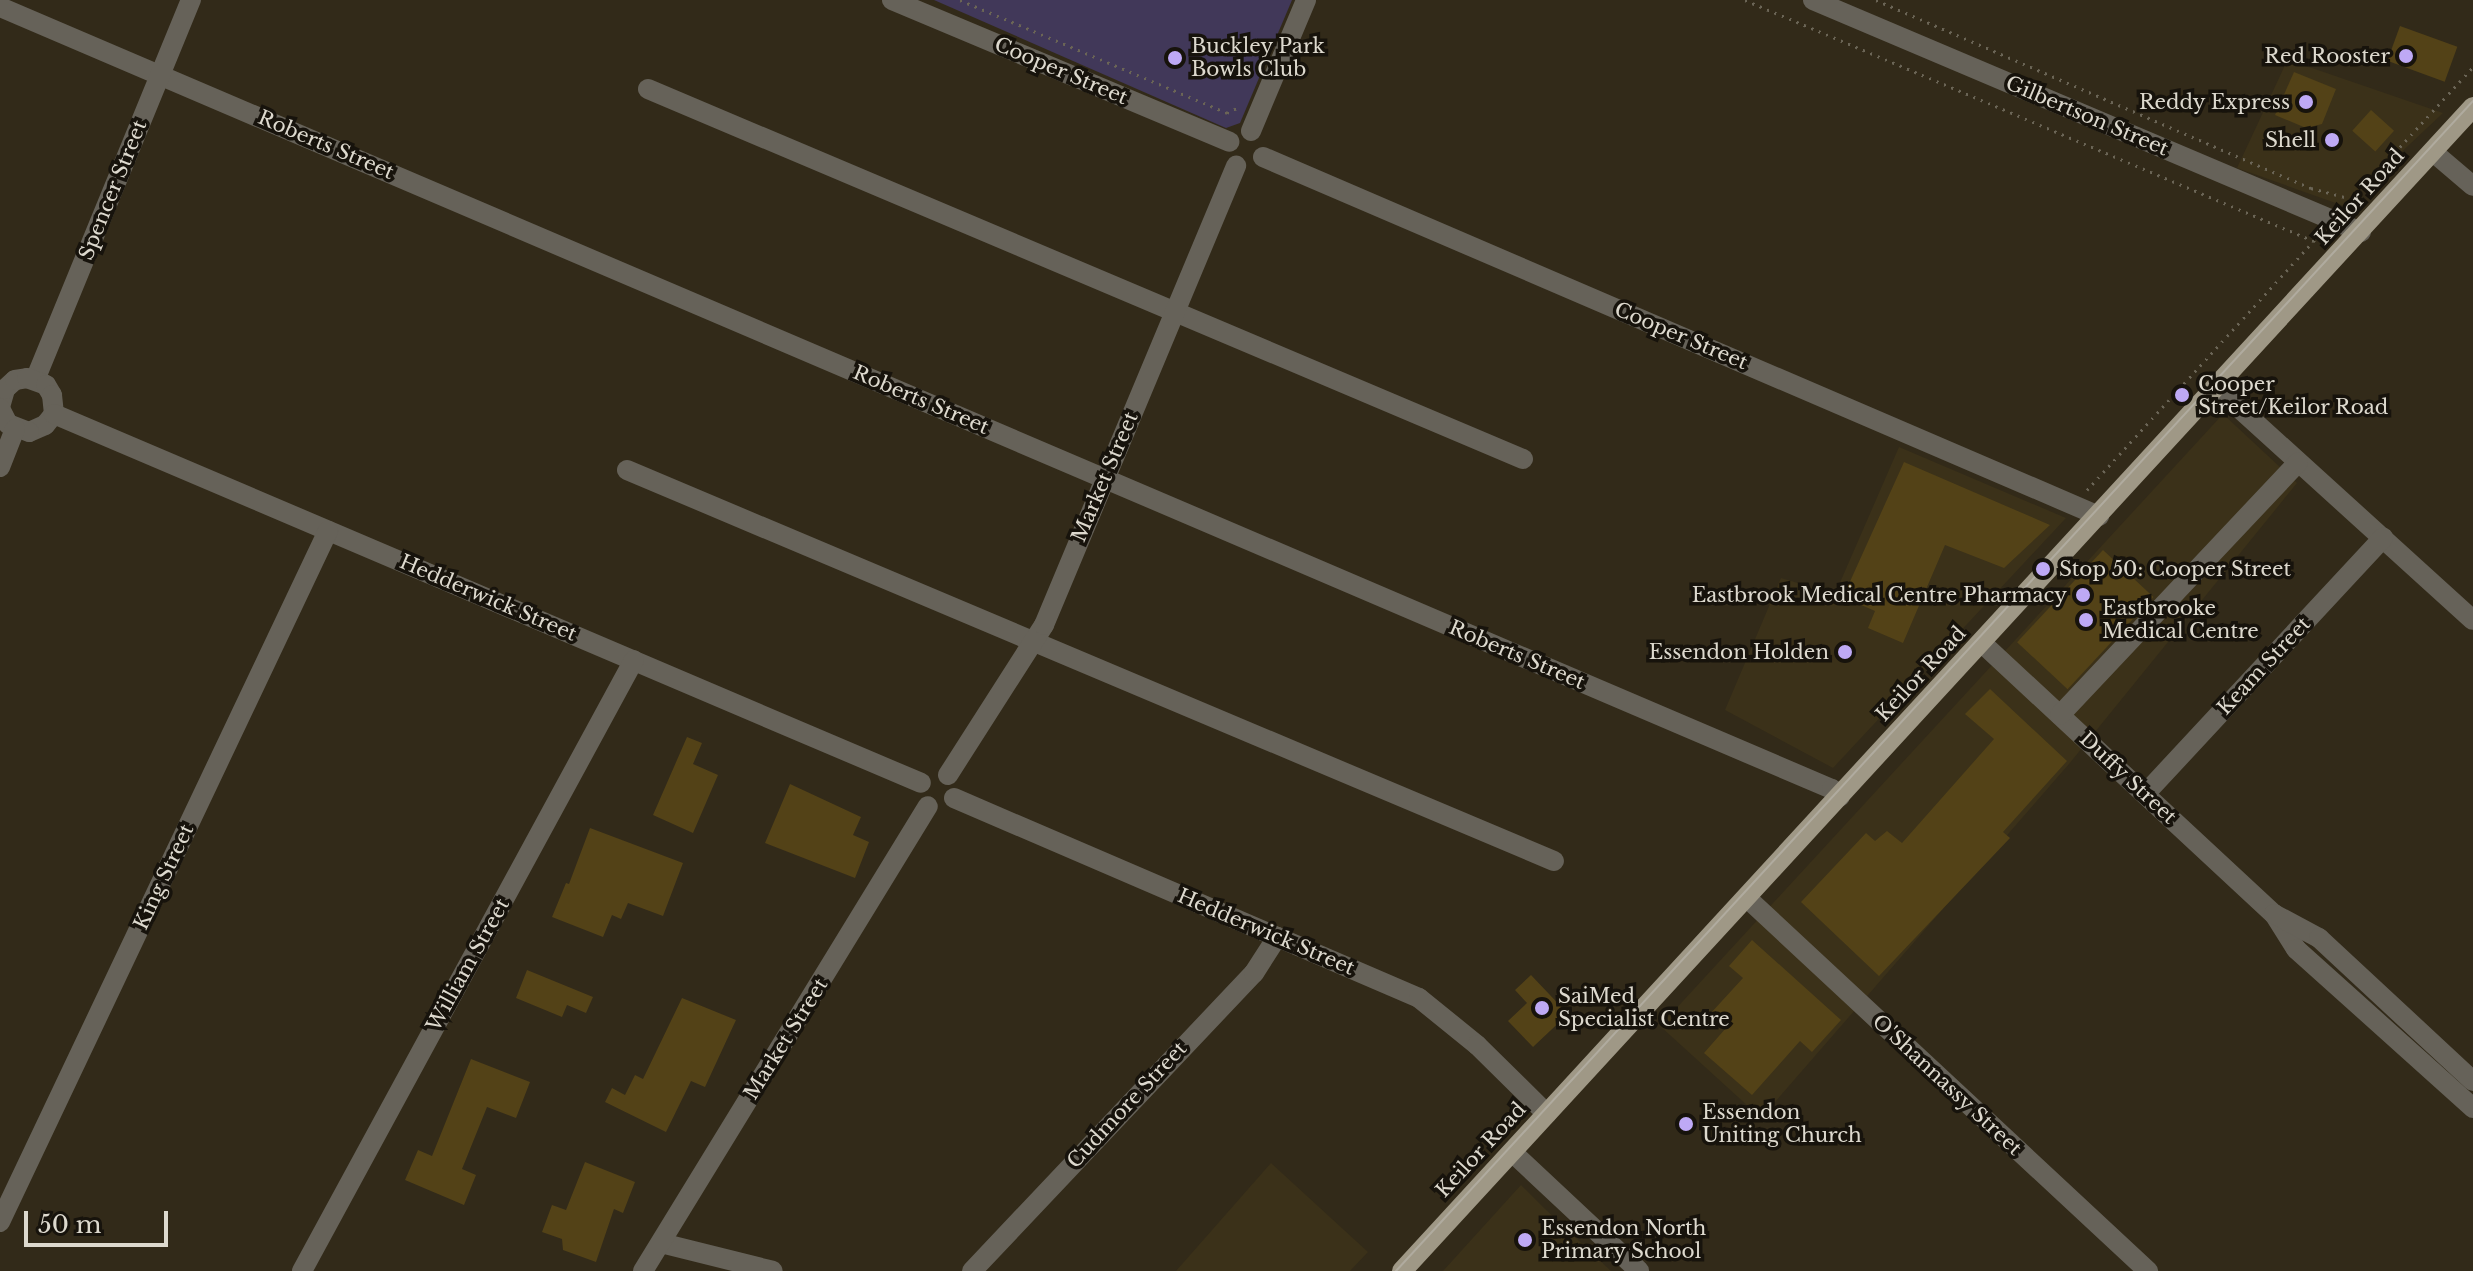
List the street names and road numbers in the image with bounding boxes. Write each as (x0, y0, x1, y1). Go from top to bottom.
street label: Cooper Street (991, 32, 1131, 110)
street label: Gilbertson Street (2002, 71, 2172, 161)
street label: Roberts Street (254, 106, 398, 184)
street label: Spencer Street (74, 116, 152, 264)
street label: Keilor Road (2310, 144, 2410, 250)
street label: Cooper Street (1611, 297, 1751, 375)
street label: Roberts Street (849, 361, 993, 439)
street label: Market Street (1067, 408, 1143, 546)
street label: Hedderwick Street (396, 550, 580, 646)
street label: Keam Street (2213, 612, 2315, 720)
street label: Roberts Street (1445, 616, 1589, 694)
street label: Keilor Road (1871, 621, 1971, 727)
street label: Duffy Street (2074, 727, 2182, 829)
street label: King Street (129, 820, 199, 934)
street label: Hedderwick Street (1174, 884, 1358, 980)
street label: William Street (422, 894, 514, 1036)
street label: Market Street (739, 974, 833, 1104)
street label: O'Shannassy Street (1867, 1009, 2027, 1161)
street label: Cudmore Street (1062, 1037, 1192, 1173)
street label: Keilor Road (1431, 1097, 1531, 1203)

